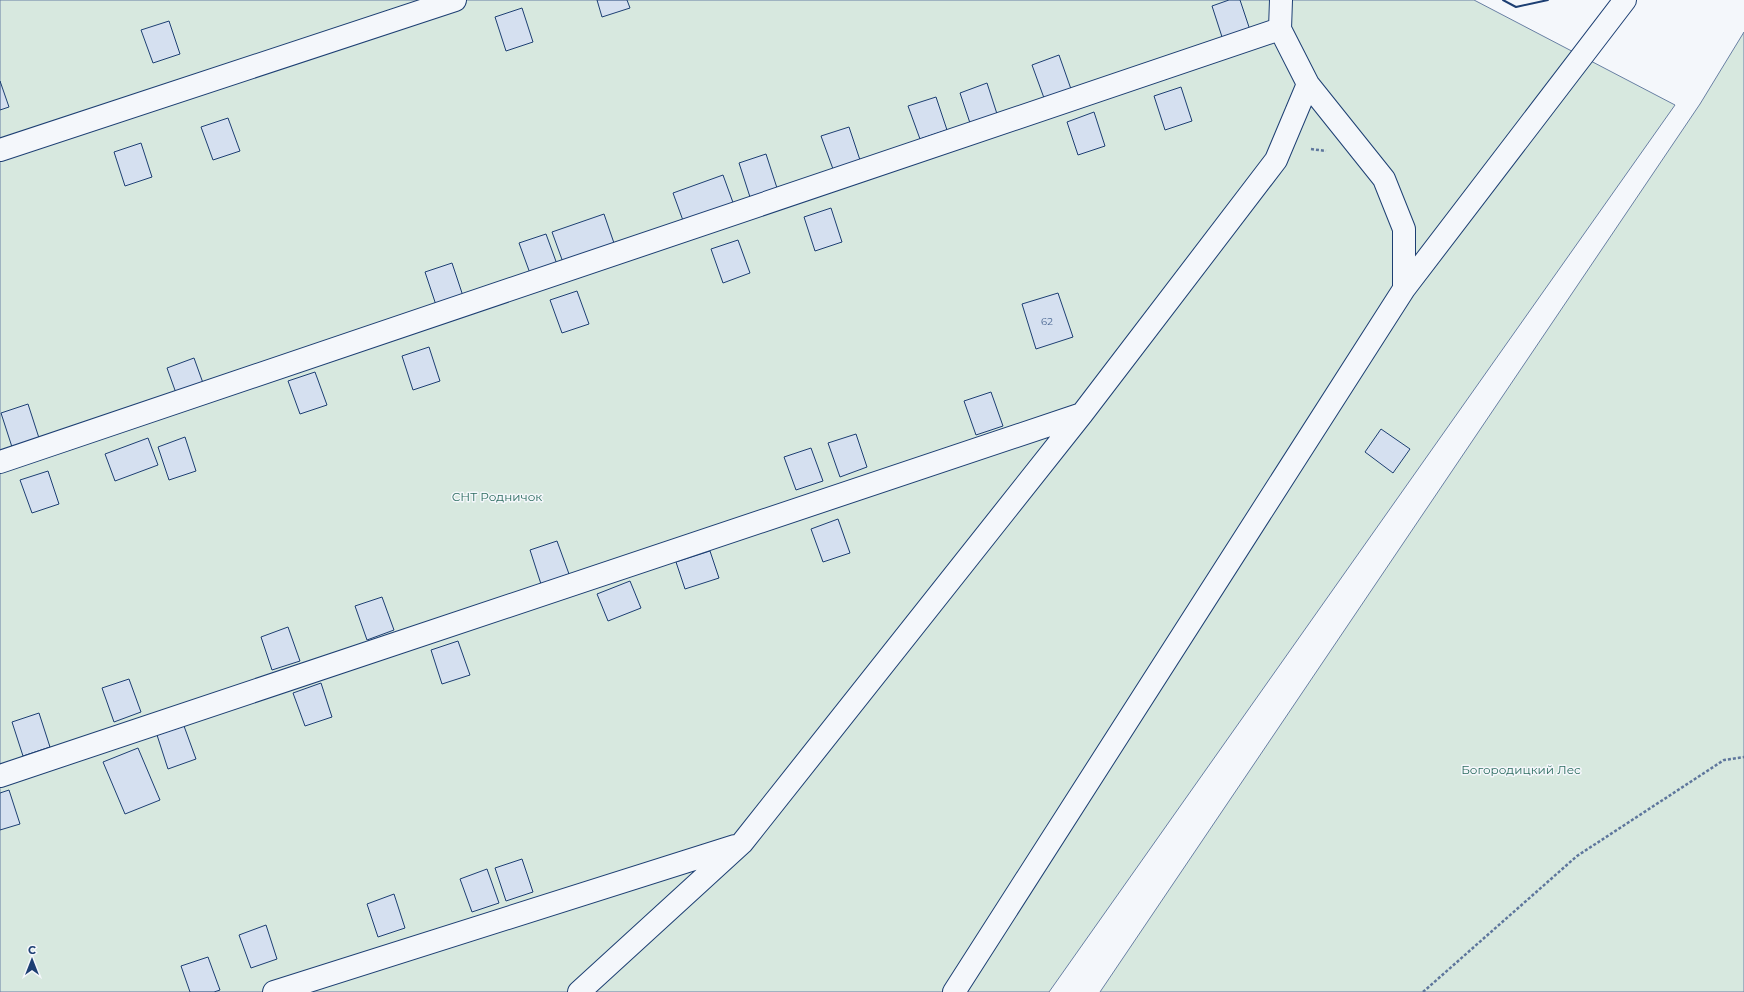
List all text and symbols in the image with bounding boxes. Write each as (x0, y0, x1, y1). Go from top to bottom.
house number: 62 (1041, 315, 1053, 328)
park label: СНТ Родничок (452, 489, 542, 504)
park label: Богородицкий Лес (1461, 762, 1581, 777)
north arrow (12, 940, 52, 980)
text: С (28, 943, 36, 957)

